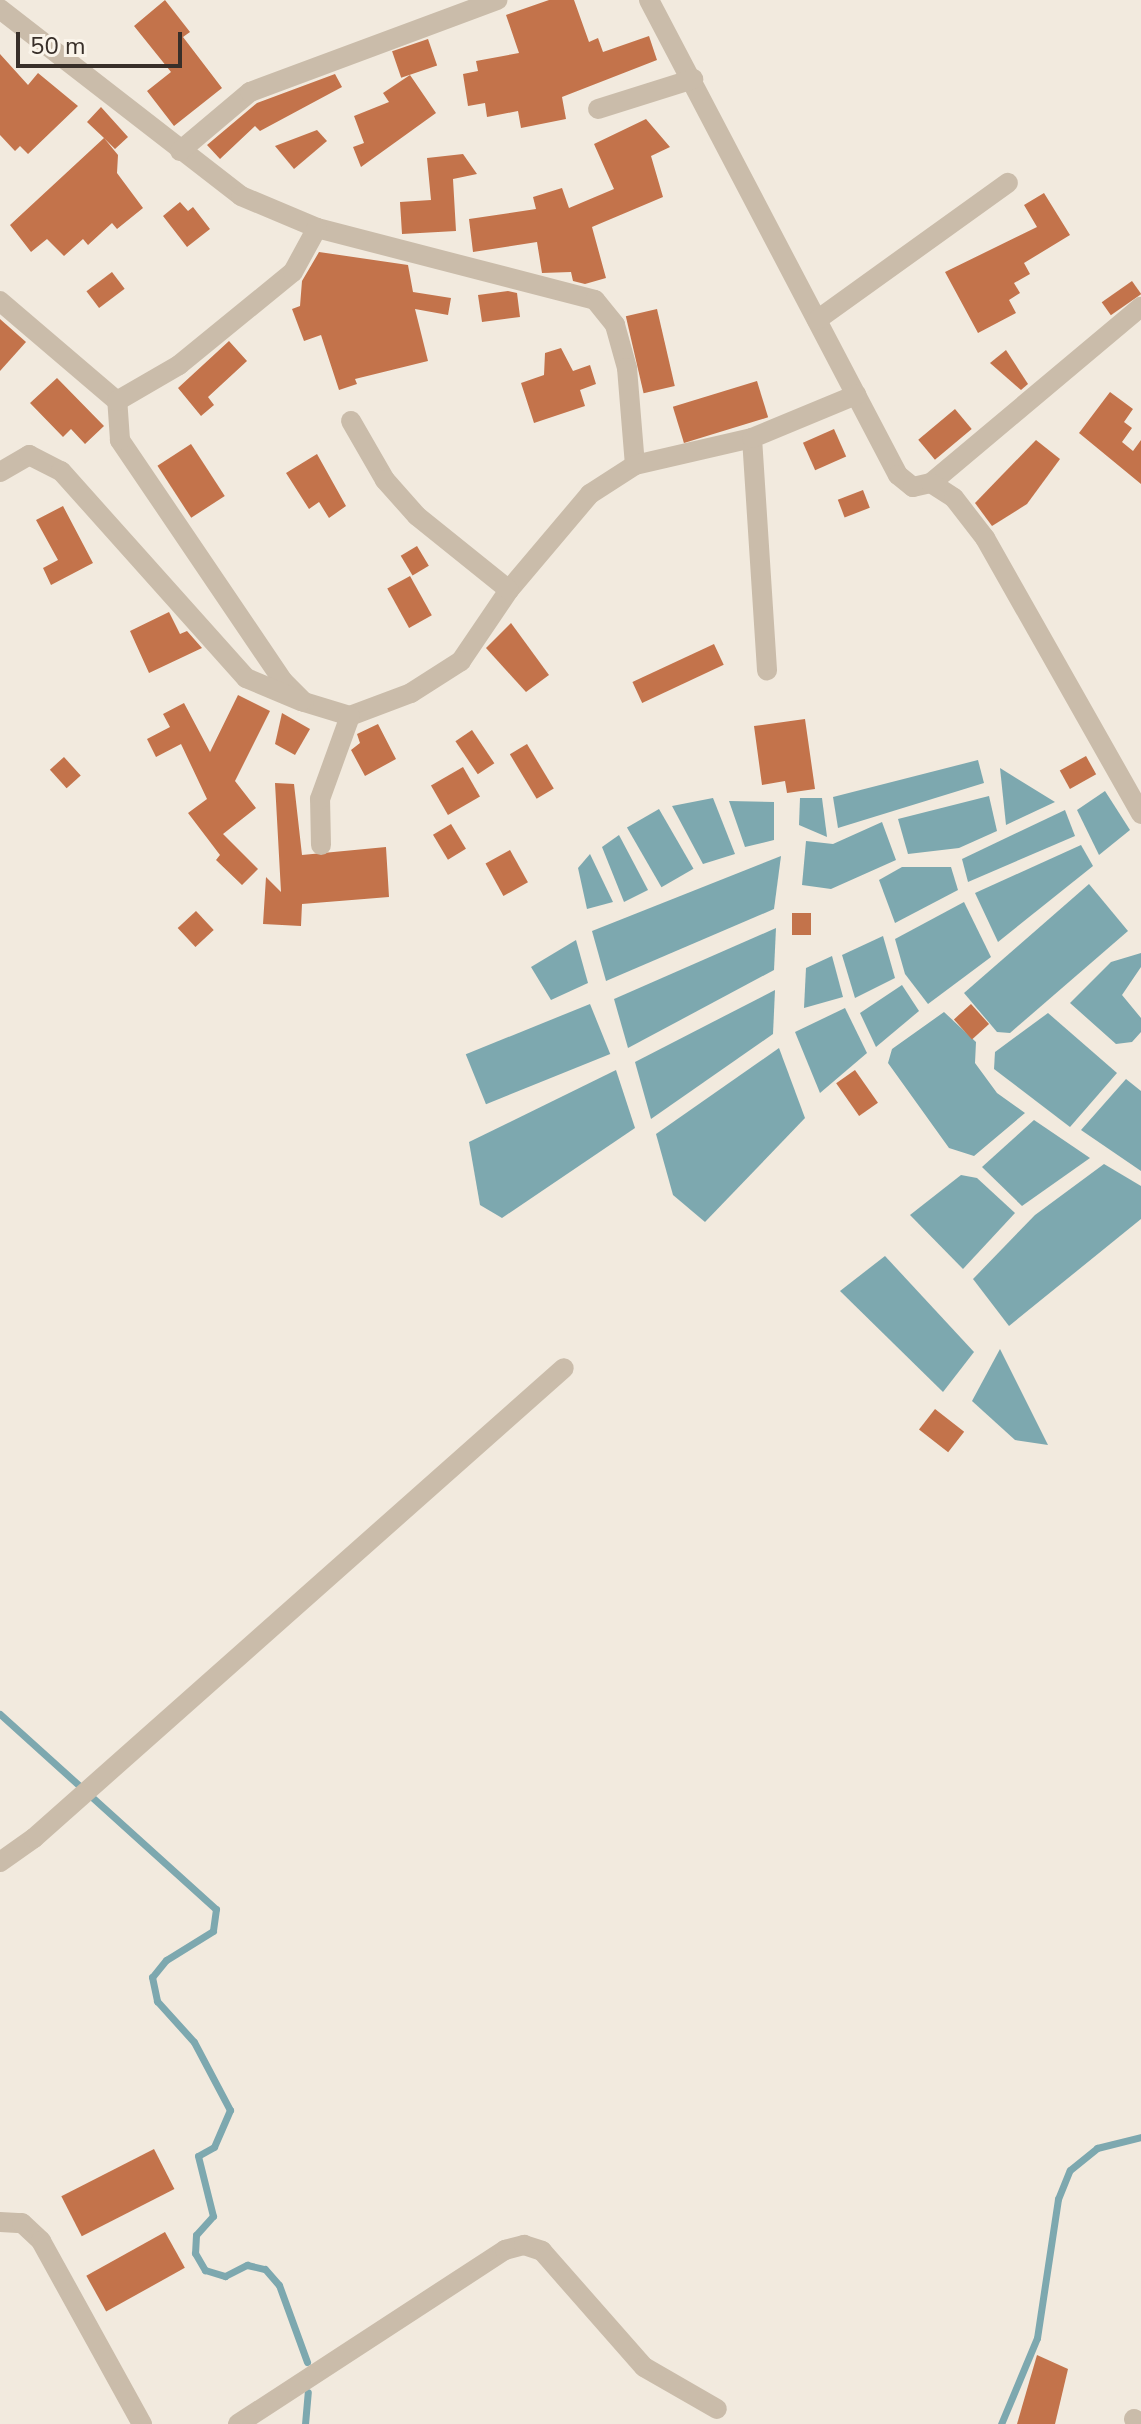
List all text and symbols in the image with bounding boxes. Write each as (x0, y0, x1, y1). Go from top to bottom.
scale bar (20, 16, 186, 66)
text: 50 m (30, 30, 86, 62)

